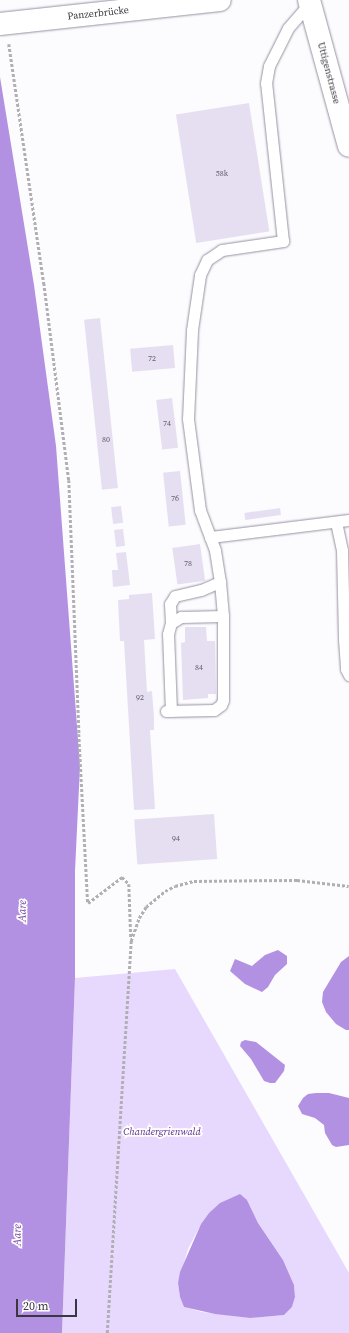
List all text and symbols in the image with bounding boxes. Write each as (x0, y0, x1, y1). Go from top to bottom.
street label: Panzerbrücke (67, 4, 129, 22)
street label: Uttigenstrasse (315, 41, 343, 105)
house number: 58k (216, 169, 228, 179)
house number: 72 (148, 354, 156, 364)
house number: 74 (163, 419, 171, 429)
house number: 80 (102, 435, 110, 445)
house number: 76 (171, 494, 179, 504)
house number: 78 (184, 559, 192, 569)
house number: 84 (195, 663, 203, 673)
house number: 92 (136, 693, 144, 703)
house number: 94 (172, 834, 180, 844)
water label: Aare (16, 900, 30, 922)
park label: Chandergrienwald (123, 1126, 201, 1138)
water label: Aare (11, 1224, 25, 1246)
scale bar (18, 1291, 79, 1317)
text: 20 m (23, 1298, 49, 1314)

